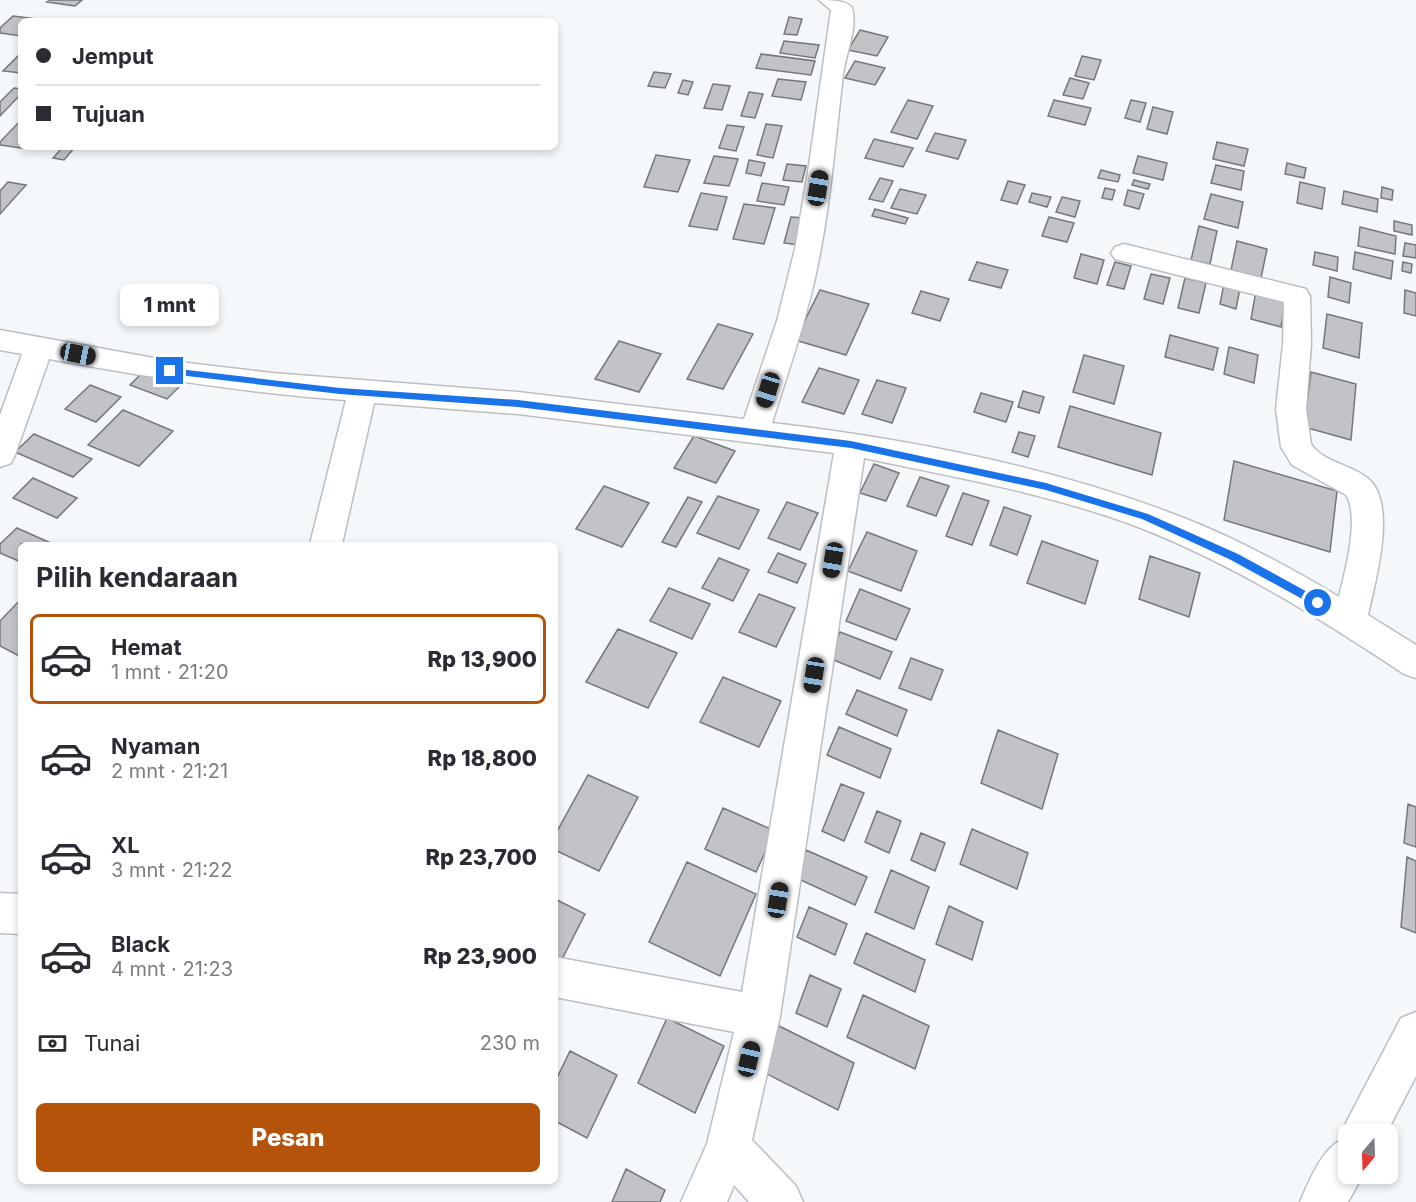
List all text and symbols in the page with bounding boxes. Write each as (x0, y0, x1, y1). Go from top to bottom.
text: Jemput (72, 43, 154, 69)
text: Tujuan (72, 101, 145, 127)
car (806, 169, 830, 207)
callout: 1 mnt (120, 284, 219, 326)
text: 1 mnt (143, 293, 196, 317)
car (59, 342, 97, 366)
route end (156, 357, 183, 384)
car (754, 370, 782, 410)
car (821, 541, 845, 579)
text: Pilih kendaraan (36, 561, 238, 594)
route start (1304, 589, 1331, 616)
icon: car (39, 632, 93, 686)
text: Hemat (111, 634, 181, 660)
text: Rp 13,900 (427, 646, 537, 672)
car (802, 656, 826, 694)
text: 1 mnt · 21:20 (111, 660, 229, 684)
icon: car (39, 731, 93, 785)
text: Nyaman (111, 733, 200, 759)
text: Rp 18,800 (428, 745, 537, 771)
text: 2 mnt · 21:21 (111, 759, 228, 783)
icon: car (39, 830, 93, 884)
text: XL (111, 832, 140, 858)
text: Rp 23,700 (425, 844, 537, 870)
text: 3 mnt · 21:22 (111, 858, 232, 882)
car (766, 881, 790, 919)
icon: car (39, 929, 93, 983)
text: Black (111, 931, 170, 957)
text: Rp 23,900 (423, 943, 537, 969)
text: 4 mnt · 21:23 (111, 957, 233, 981)
icon: cash (36, 1027, 69, 1060)
text: Tunai (84, 1030, 140, 1056)
text: 230 m (480, 1031, 540, 1055)
car (736, 1039, 762, 1079)
button: Pesan (36, 1103, 540, 1172)
north arrow (1338, 1124, 1398, 1184)
map controls (1338, 1124, 1398, 1184)

